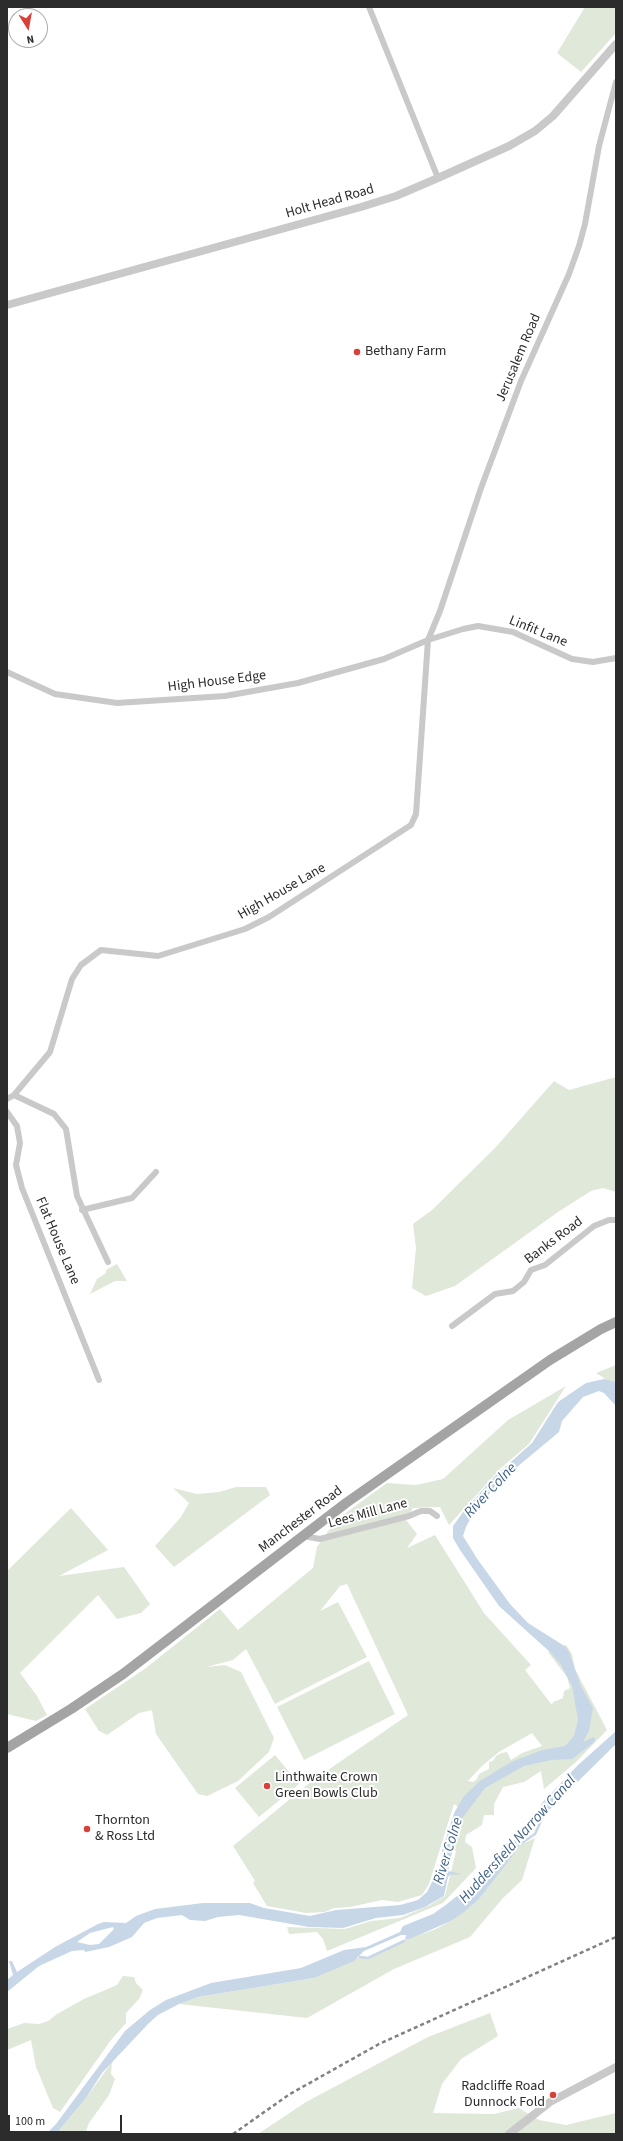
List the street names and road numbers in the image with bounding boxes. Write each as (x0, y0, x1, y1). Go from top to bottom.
street label: Holt Head Road (284, 181, 376, 223)
street label: Jerusalem Road (493, 311, 545, 405)
street label: Linfit Lane (506, 613, 570, 651)
street label: High House Edge (167, 668, 267, 696)
street label: High House Lane (235, 860, 329, 924)
street label: Flat House Lane (31, 1195, 83, 1287)
street label: Banks Road (522, 1214, 586, 1268)
street label: Manchester Road (256, 1483, 346, 1557)
street label: Lees Mill Lane (327, 1495, 409, 1533)

